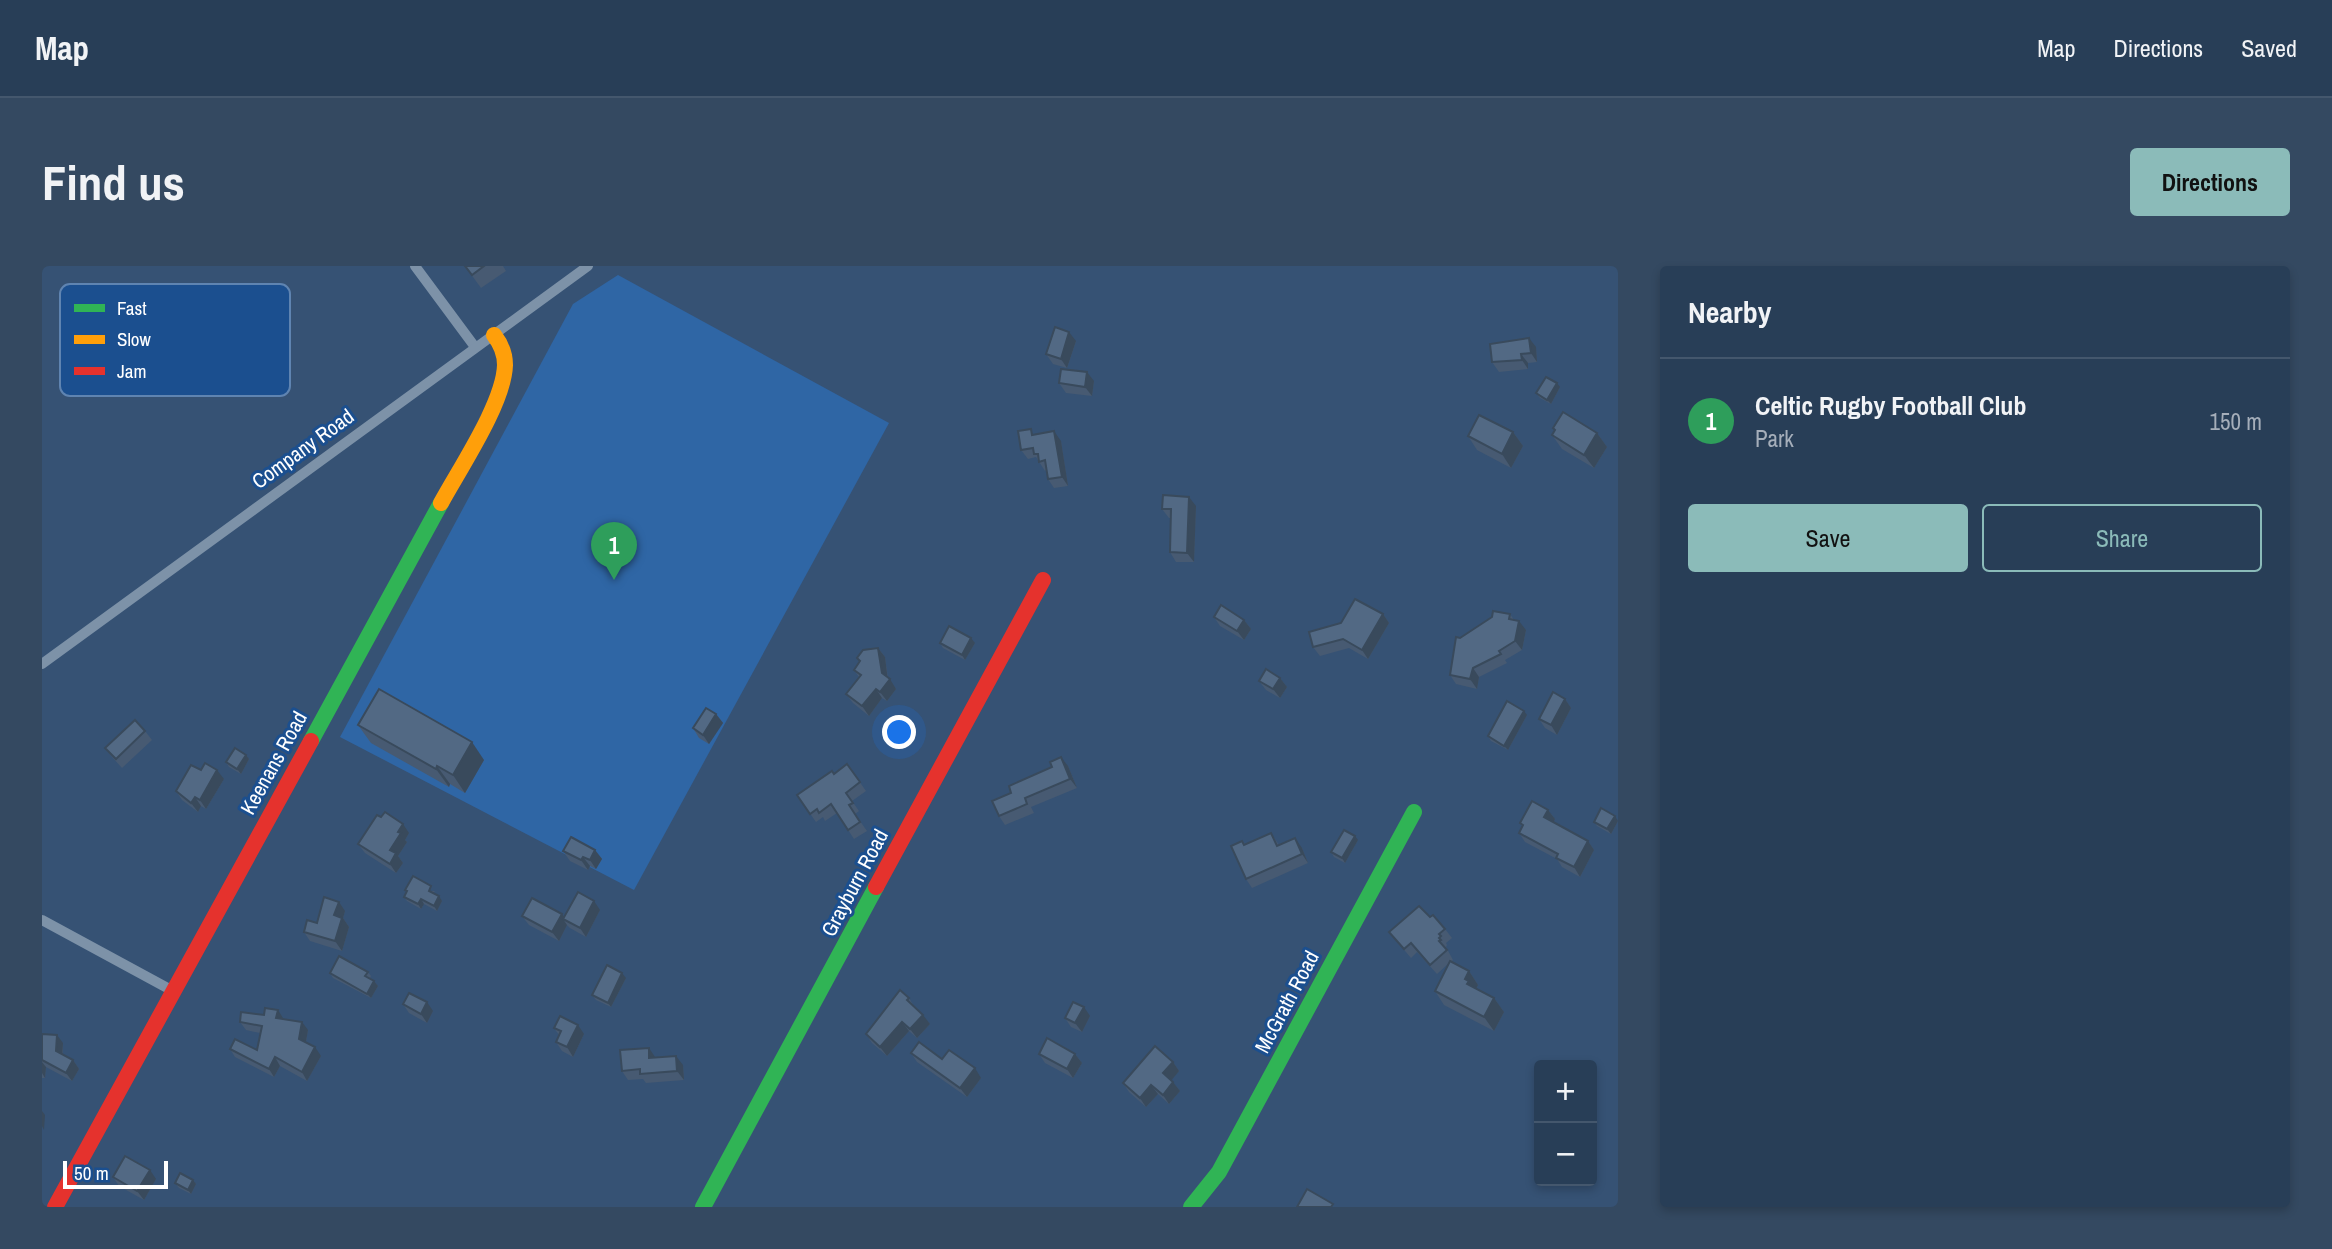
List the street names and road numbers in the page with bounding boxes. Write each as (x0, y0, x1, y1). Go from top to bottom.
street label: Company Road (246, 402, 360, 495)
street label: Keenans Road (233, 706, 314, 820)
street label: Grayburn Road (814, 824, 895, 942)
street label: McGrath Road (1247, 946, 1326, 1058)

